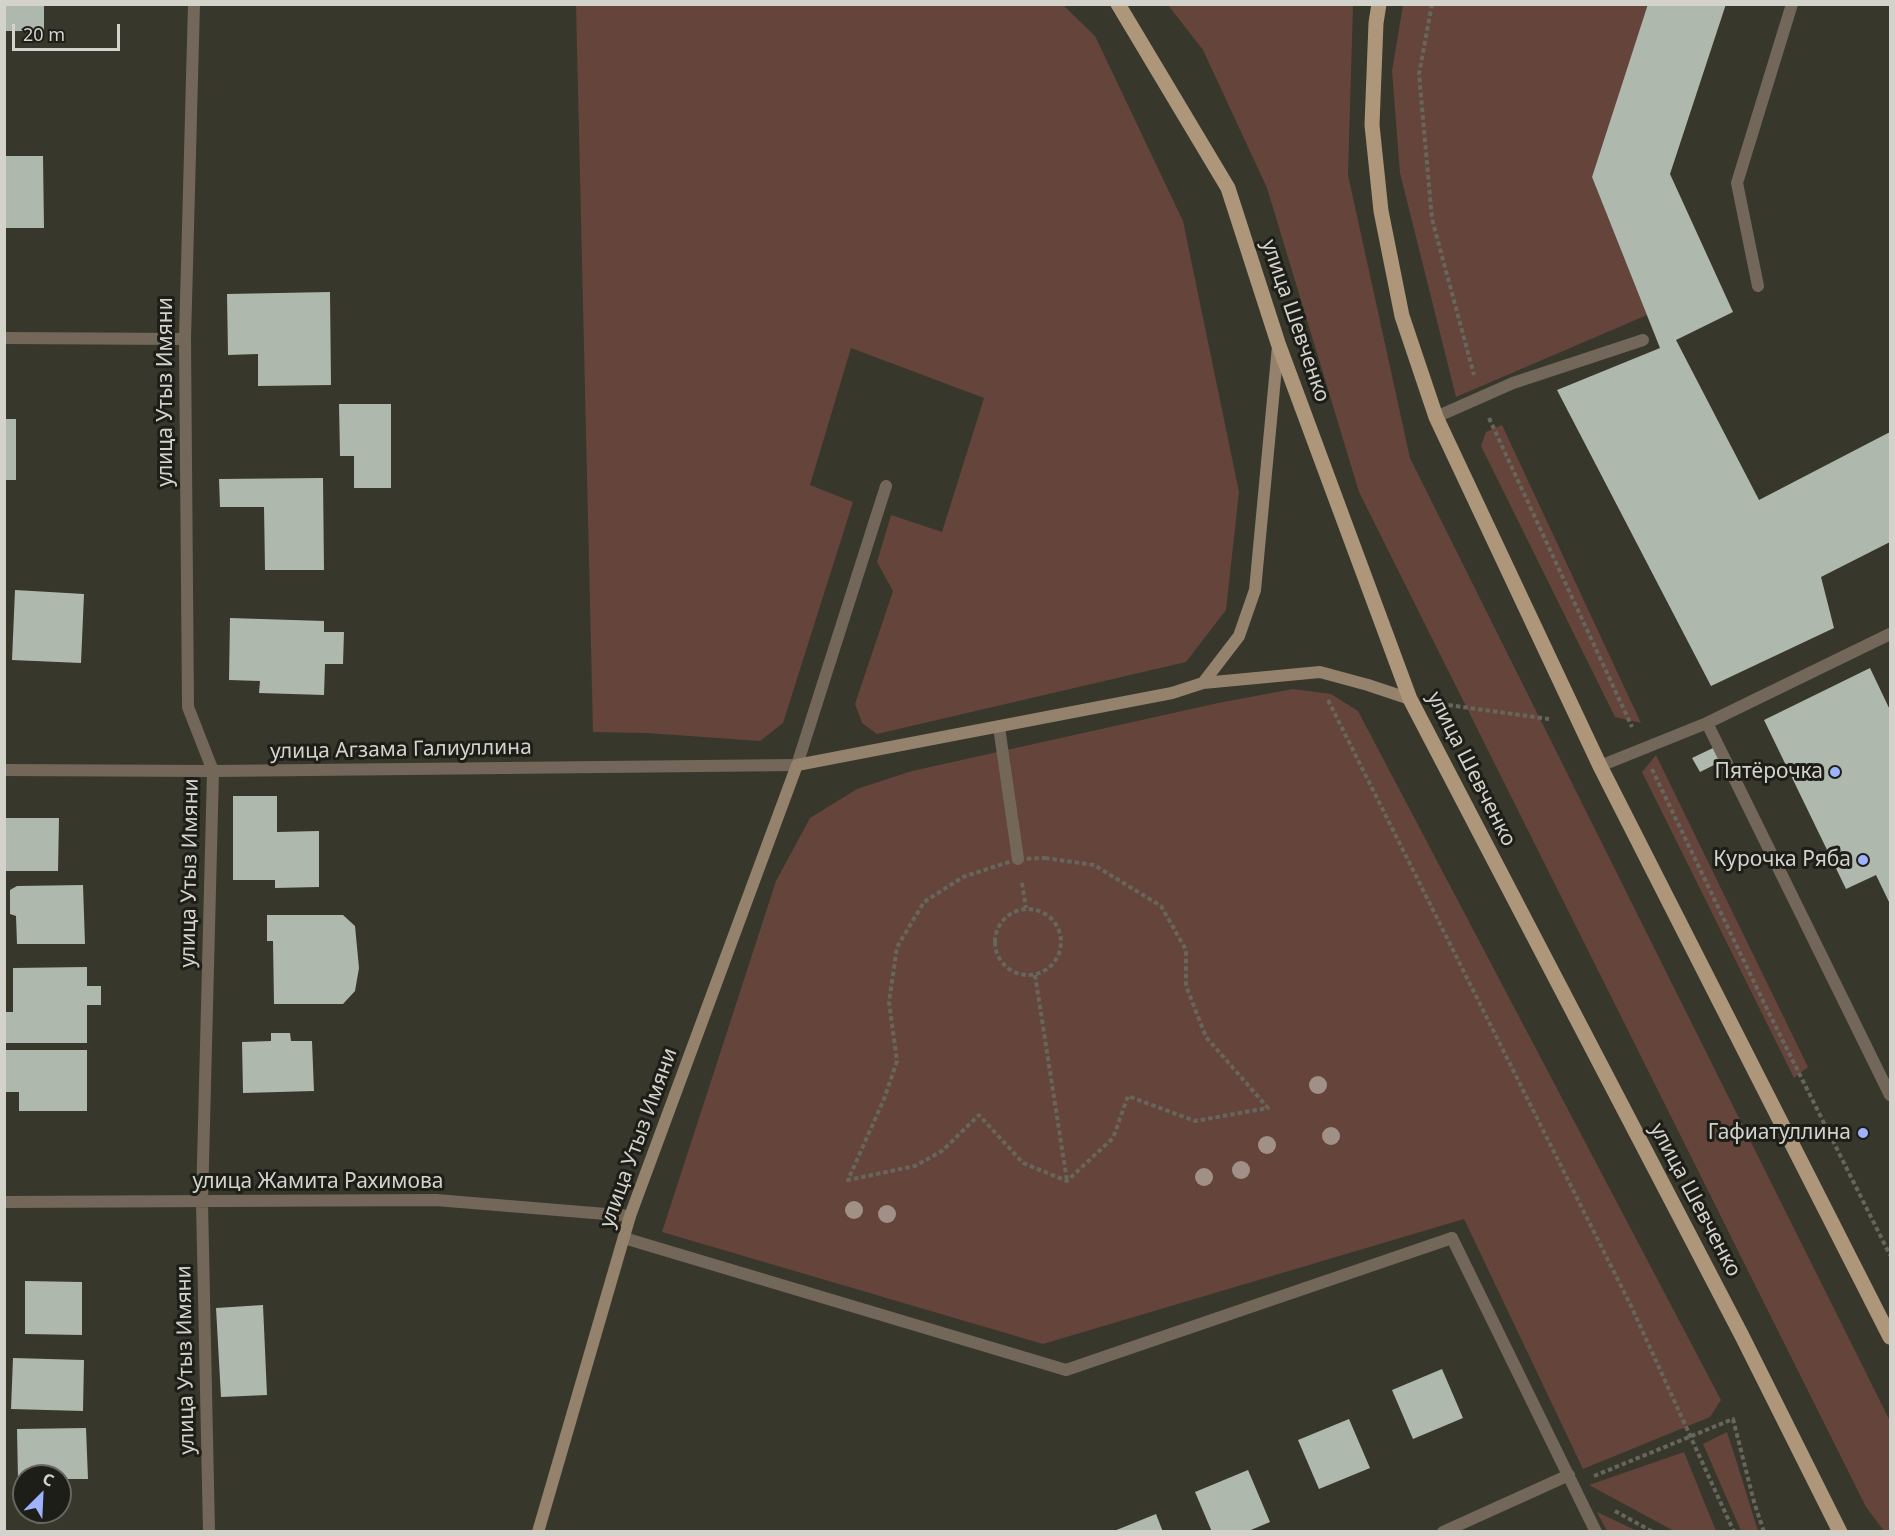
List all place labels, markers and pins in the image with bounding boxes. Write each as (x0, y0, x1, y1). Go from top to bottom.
place label: Пятёрочка (1715, 759, 1823, 785)
marker: Пятёрочка (1828, 765, 1842, 779)
place label: Курочка Ряба (1713, 847, 1851, 873)
marker: Курочка Ряба (1856, 853, 1870, 867)
place label: Гафиатуллина (1708, 1120, 1851, 1146)
marker: Гафиатуллина (1856, 1126, 1870, 1140)

